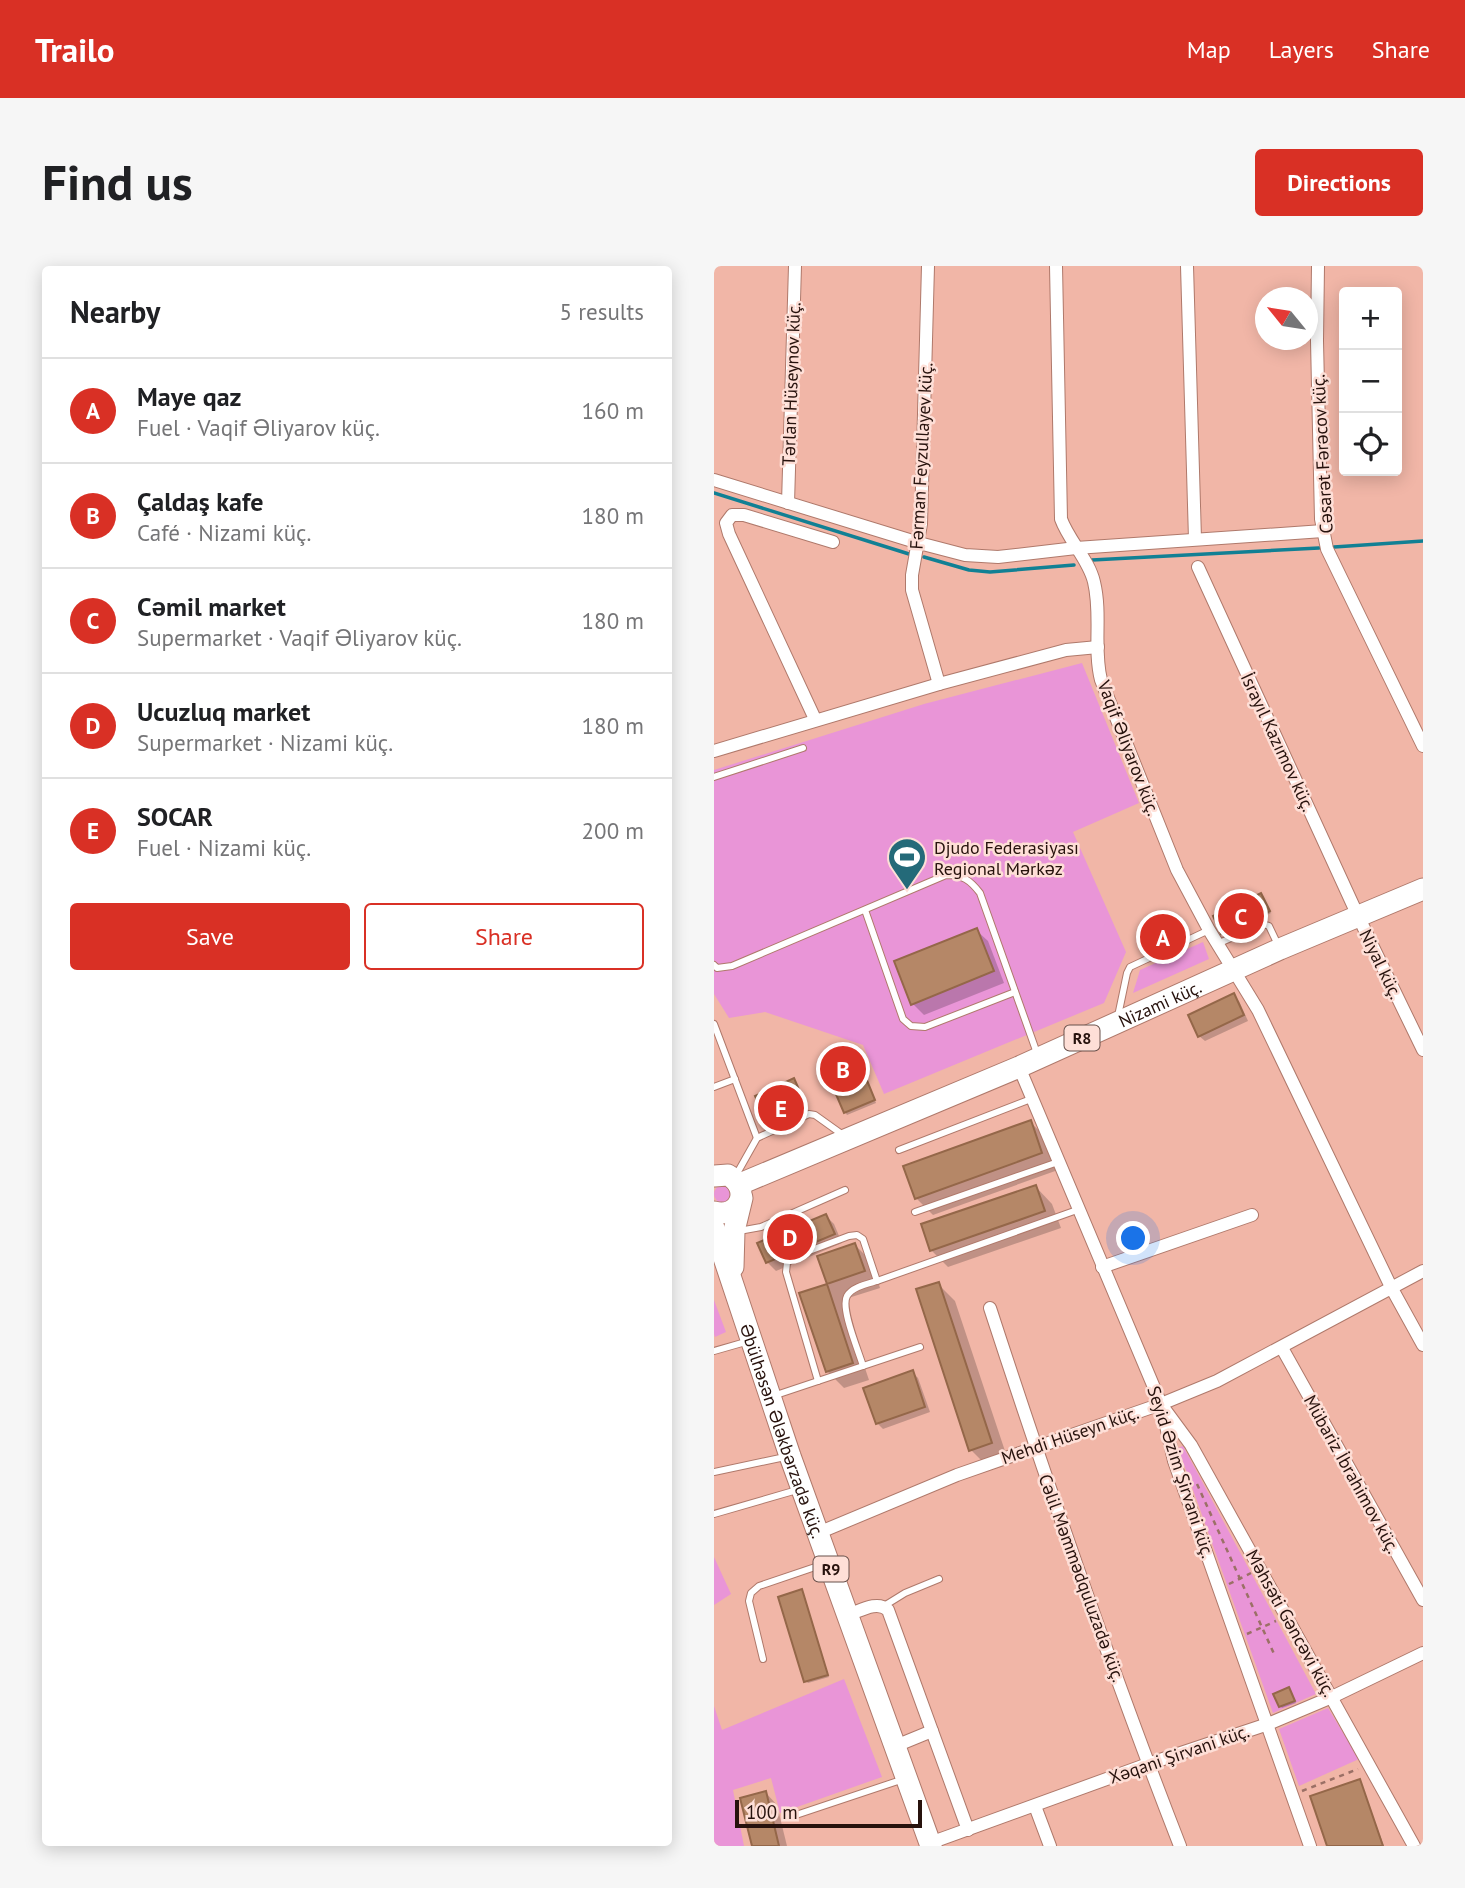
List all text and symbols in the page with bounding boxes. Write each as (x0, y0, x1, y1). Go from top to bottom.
text: Trailo (35, 28, 115, 71)
text: Map (1187, 34, 1231, 65)
text: Layers (1269, 34, 1334, 65)
text: Share (1372, 34, 1430, 65)
button: Directions (1255, 149, 1423, 216)
text: Find us (42, 150, 193, 214)
north arrow (1255, 287, 1318, 350)
map controls (1339, 287, 1402, 476)
button: + (1339, 287, 1402, 350)
text: Nearby (70, 292, 160, 331)
text: 5 results (560, 297, 644, 326)
street label: Tərlan Hüseynov küç. (777, 302, 805, 466)
button: − (1339, 350, 1402, 413)
street label: Fərman Feyzullayev küç. (905, 362, 937, 550)
street label: Cəsarət Fərəcov küç. (1306, 374, 1338, 534)
text: Maye qaz (137, 380, 241, 413)
text: A (86, 396, 100, 425)
text: 160 m (582, 396, 644, 425)
text: Fuel · Vaqif Əliyarov küç. (137, 413, 380, 442)
button: locate (1339, 413, 1402, 476)
text: Çaldaş kafe (137, 485, 263, 518)
text: B (86, 501, 100, 530)
text: 180 m (582, 501, 644, 530)
text: Café · Nizami küç. (137, 518, 311, 547)
text: Cəmil market (137, 590, 286, 623)
text: C (87, 606, 99, 635)
text: 180 m (582, 606, 644, 635)
text: Supermarket · Vaqif Əliyarov küç. (137, 623, 462, 652)
street label: İsrayıl Kazımov küç. (1236, 669, 1320, 815)
street label: Vaqif Əliyarov küç. (1092, 676, 1165, 819)
text: Ucuzluq market (137, 695, 310, 728)
text: D (86, 711, 100, 740)
text: 180 m (582, 711, 644, 740)
text: Supermarket · Nizami küç. (137, 728, 393, 757)
text: SOCAR (137, 800, 213, 833)
text: E (87, 816, 99, 845)
text: 200 m (582, 816, 644, 845)
text: Fuel · Nizami küç. (137, 833, 311, 862)
sports icon: Djudo Federasiyası Regional Mərkəz (886, 836, 928, 891)
place label: Djudo Federasiyası Regional Mərkəz (934, 836, 1079, 880)
pin: C (1218, 890, 1264, 942)
button: Save (70, 903, 350, 970)
button: Share (364, 903, 644, 970)
pin: A (1140, 911, 1186, 963)
street label: Niyal küç. (1354, 925, 1408, 1003)
street label: Nizami küç. (1115, 975, 1205, 1032)
road number: R8 (1064, 1026, 1100, 1051)
pin: B (820, 1043, 866, 1095)
pin: E (758, 1082, 804, 1134)
pin: D (767, 1211, 813, 1263)
your location (1116, 1221, 1150, 1255)
street label: Əbülhəsən Ələkbərzadə küç. (735, 1320, 830, 1541)
street label: Seyid Əzim Şirvani küç. (1142, 1383, 1220, 1561)
street label: Mübariz İbrahimov küç. (1299, 1391, 1405, 1557)
street label: Mehdi Hüseyn küç. (998, 1401, 1142, 1469)
street label: Cəlil Məmmədquluzadə küç. (1034, 1471, 1130, 1685)
street label: Məhsəti Gəncəvi küç. (1241, 1545, 1341, 1701)
road number: R9 (814, 1556, 848, 1582)
street label: Xəqani Şirvani küç. (1106, 1719, 1252, 1789)
scale bar (735, 1797, 922, 1829)
text: 100 m (746, 1800, 798, 1824)

